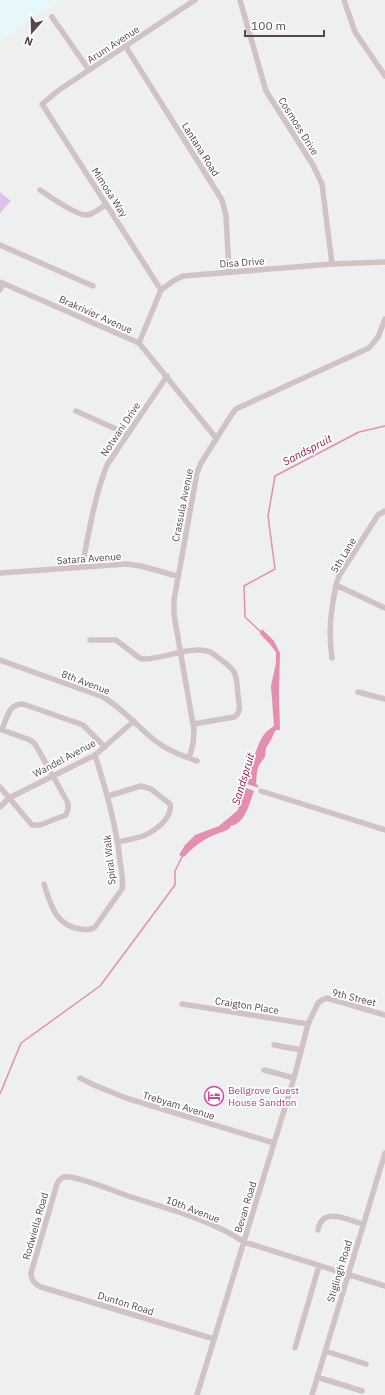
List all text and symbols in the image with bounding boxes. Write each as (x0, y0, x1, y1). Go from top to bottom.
north arrow (12, 12, 52, 52)
scale bar (245, 12, 324, 38)
text: 100 m (251, 18, 286, 33)
street label: Arum Avenue (84, 22, 142, 66)
text: N (22, 33, 35, 49)
street label: Cosmoss Drive (276, 95, 322, 158)
street label: Lantana Road (179, 120, 222, 179)
street label: Mimosa Way (89, 165, 130, 220)
street label: Disa Drive (219, 254, 265, 271)
street label: Brakrivier Avenue (57, 292, 135, 337)
street label: Notwani Drive (97, 399, 144, 459)
water label: Sandspruit (280, 431, 334, 469)
street label: Crassula Avenue (169, 467, 196, 543)
street label: 5th Lane (328, 535, 359, 575)
street label: Satara Avenue (56, 550, 122, 567)
street label: 8th Avenue (60, 667, 112, 698)
street label: Wandel Avenue (30, 736, 98, 781)
water label: Sandspruit (228, 751, 258, 807)
street label: Spiral Walk (100, 834, 119, 886)
street label: 9th Street (330, 986, 378, 1009)
street label: Craigton Place (214, 994, 280, 1017)
place label: Bellgrove Guest House Sandton (228, 1084, 299, 1109)
hotel icon: Bellgrove Guest House Sandton (203, 1085, 225, 1107)
street label: Trebyam Avenue (141, 1088, 217, 1123)
street label: Bevan Road (231, 1180, 259, 1234)
street label: Rodwiella Road (20, 1191, 51, 1261)
street label: 10th Avenue (164, 1193, 222, 1226)
street label: Stiglingh Road (324, 1238, 355, 1304)
street label: Dunton Road (96, 1289, 156, 1318)

